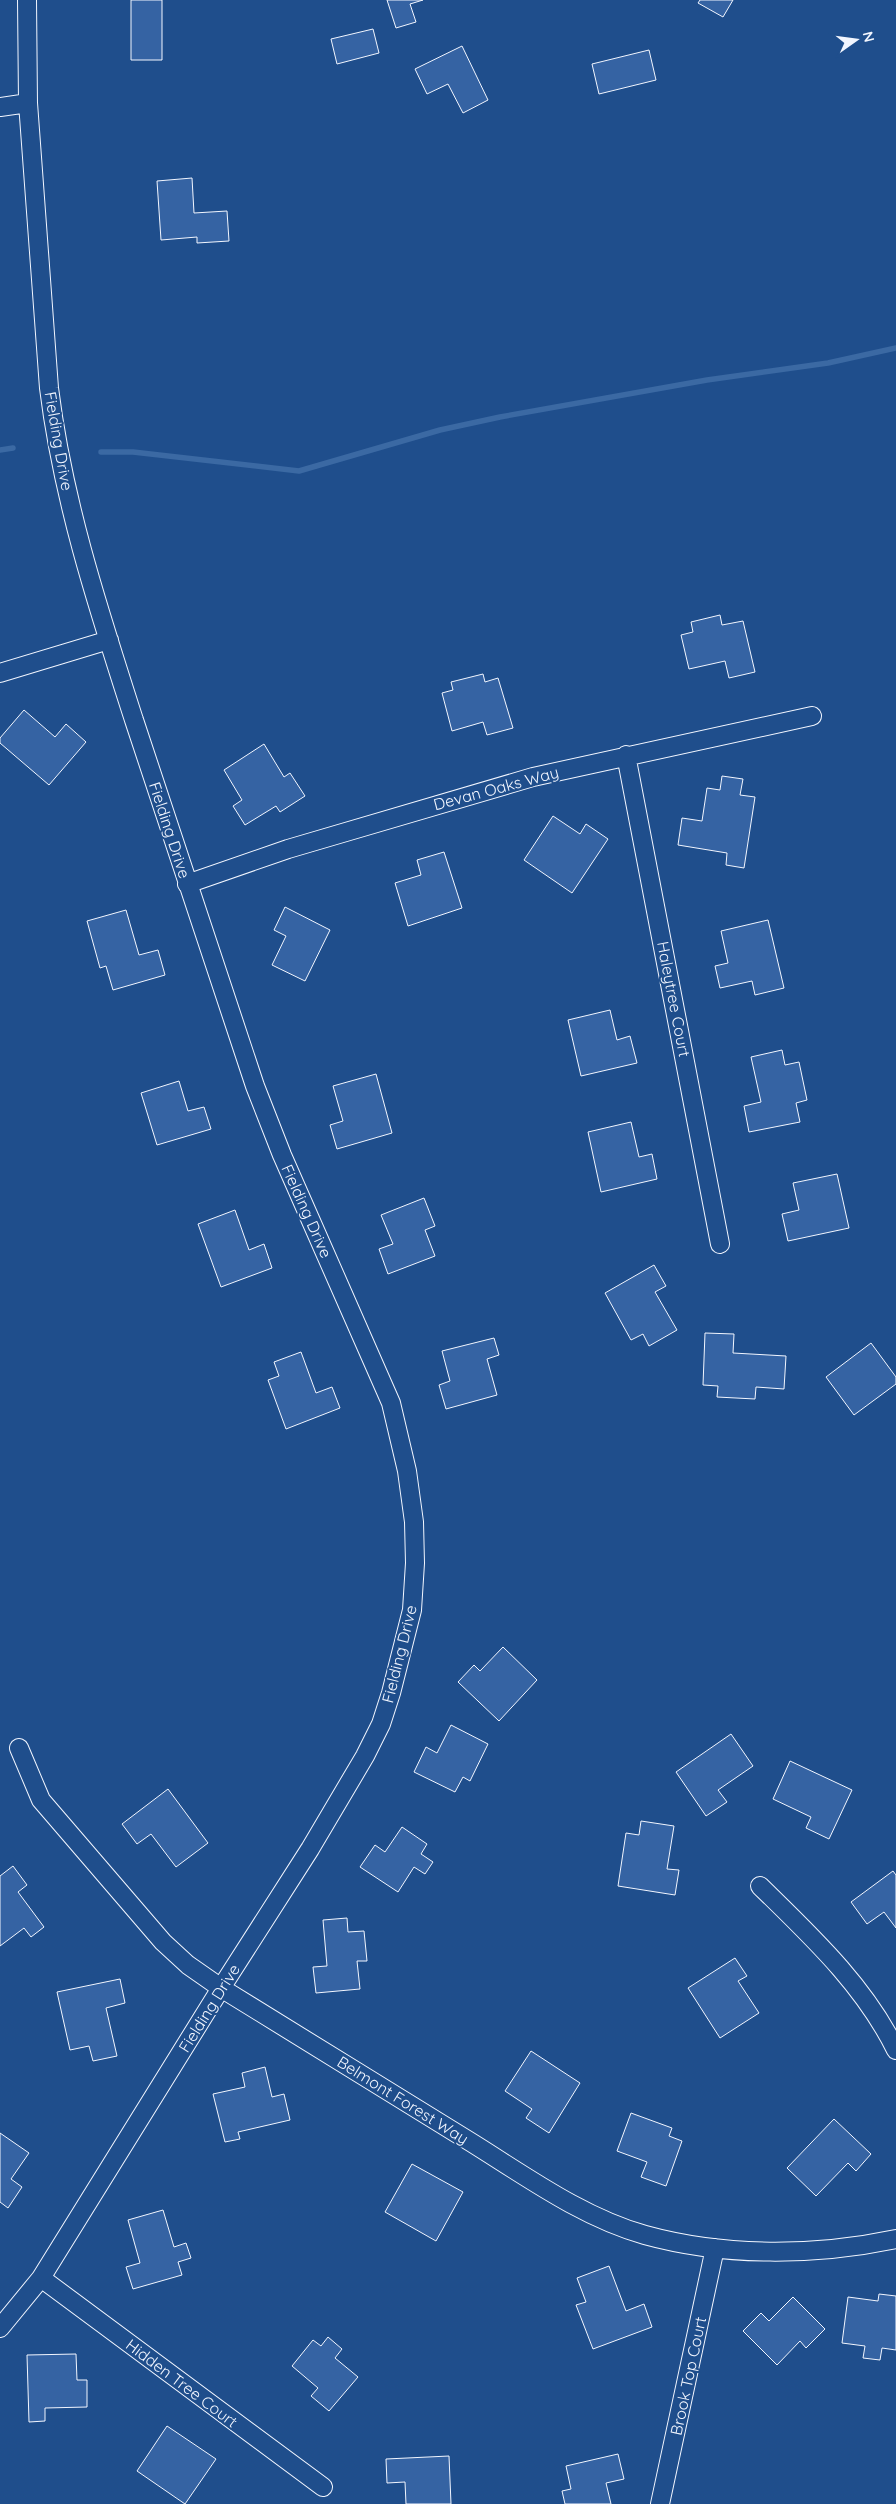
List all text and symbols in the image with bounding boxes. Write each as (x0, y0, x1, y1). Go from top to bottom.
north arrow (831, 15, 881, 65)
text: N (859, 30, 879, 44)
street label: Fielding Drive (40, 390, 78, 492)
street label: Devan Oaks Way (431, 762, 561, 814)
street label: Fielding Drive (145, 779, 195, 881)
street label: Haleytree Court (653, 940, 695, 1058)
street label: Fielding Drive (277, 1161, 337, 1261)
street label: Fielding Drive (377, 1603, 421, 1705)
street label: Fielding Drive (174, 1960, 244, 2056)
street label: Belmont Forest Way (334, 2051, 472, 2149)
street label: Brook Top Court (666, 2315, 710, 2437)
street label: Hidden Tree Court (122, 2334, 242, 2432)

